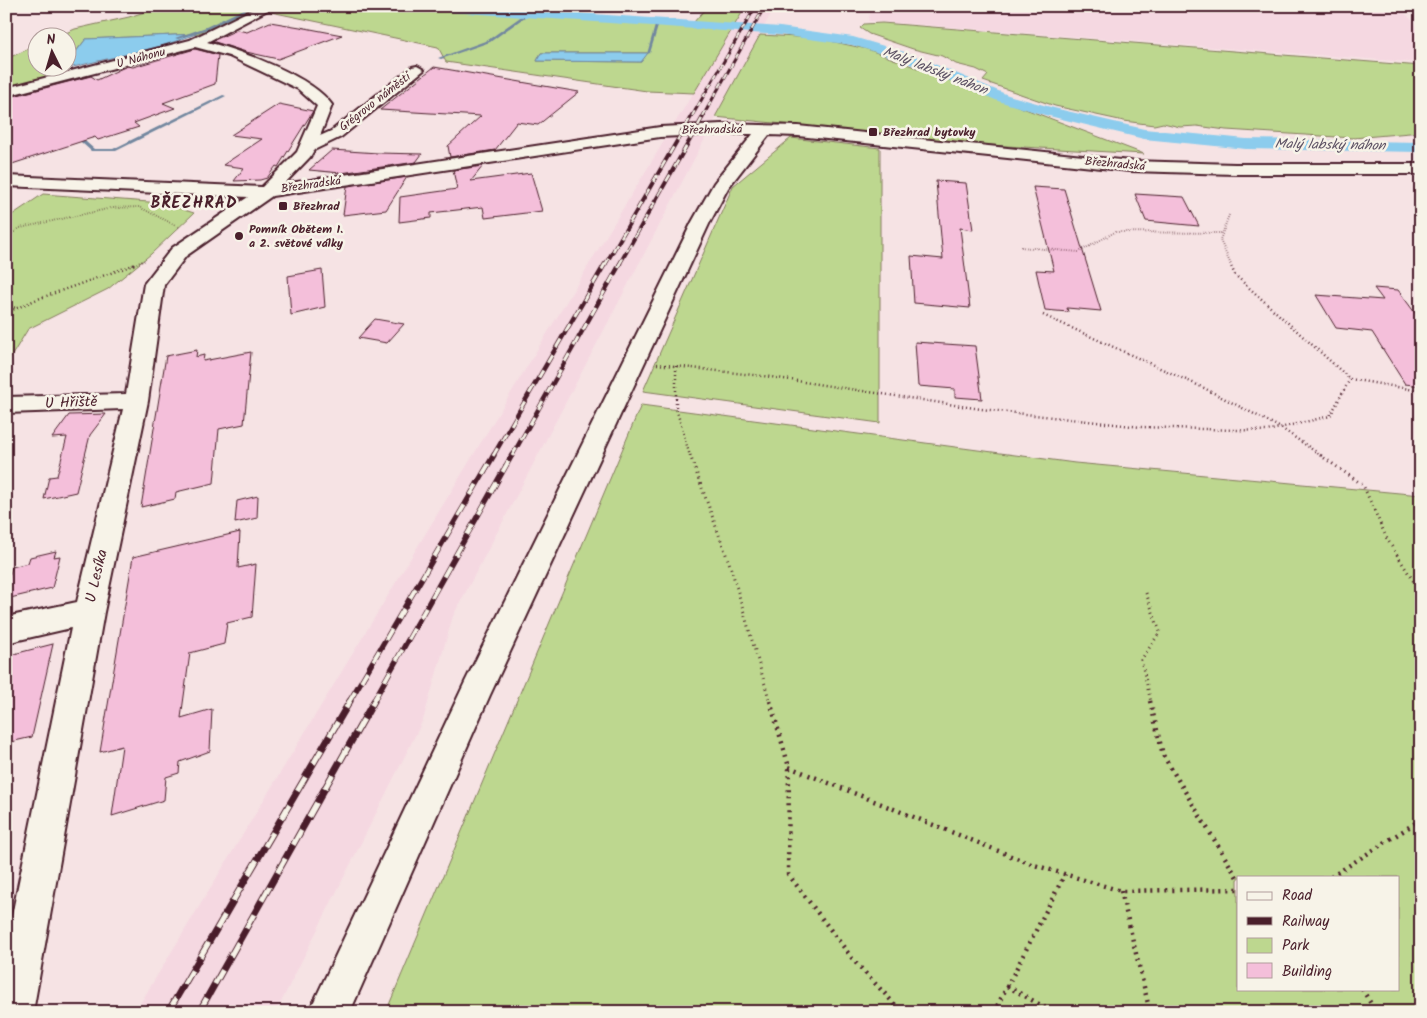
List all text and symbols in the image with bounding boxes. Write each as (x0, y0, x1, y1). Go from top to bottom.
north arrow (28, 28, 78, 78)
text: N (46, 29, 56, 51)
water label: Malý labský náhon (879, 41, 992, 102)
street label: U Náhonu (114, 42, 168, 74)
street label: Grégrovo náměstí (335, 67, 417, 136)
street label: Březhradská (682, 120, 744, 140)
place label: Březhrad bytovky (883, 123, 976, 142)
marker: Březhrad bytovky (867, 126, 879, 138)
water label: Malý labský náhon (1274, 133, 1387, 157)
street label: Březhradská (1084, 152, 1147, 176)
street label: Březhradská (280, 171, 344, 199)
district label: BŘEZHRAD (150, 191, 238, 216)
place label: Březhrad (293, 197, 340, 216)
marker: Březhrad (277, 200, 289, 212)
place label: Pomník Obětem 1. a 2. světové války (249, 220, 344, 253)
marker: Pomník Obětem 1. a 2. světové války (233, 230, 245, 242)
street label: U Hřiště (45, 390, 98, 416)
street label: U Lesíka (79, 547, 115, 605)
legend (1237, 876, 1400, 990)
text: Road (1282, 884, 1313, 908)
text: Railway (1282, 910, 1330, 934)
text: Park (1282, 934, 1310, 958)
text: Building (1282, 960, 1332, 984)

